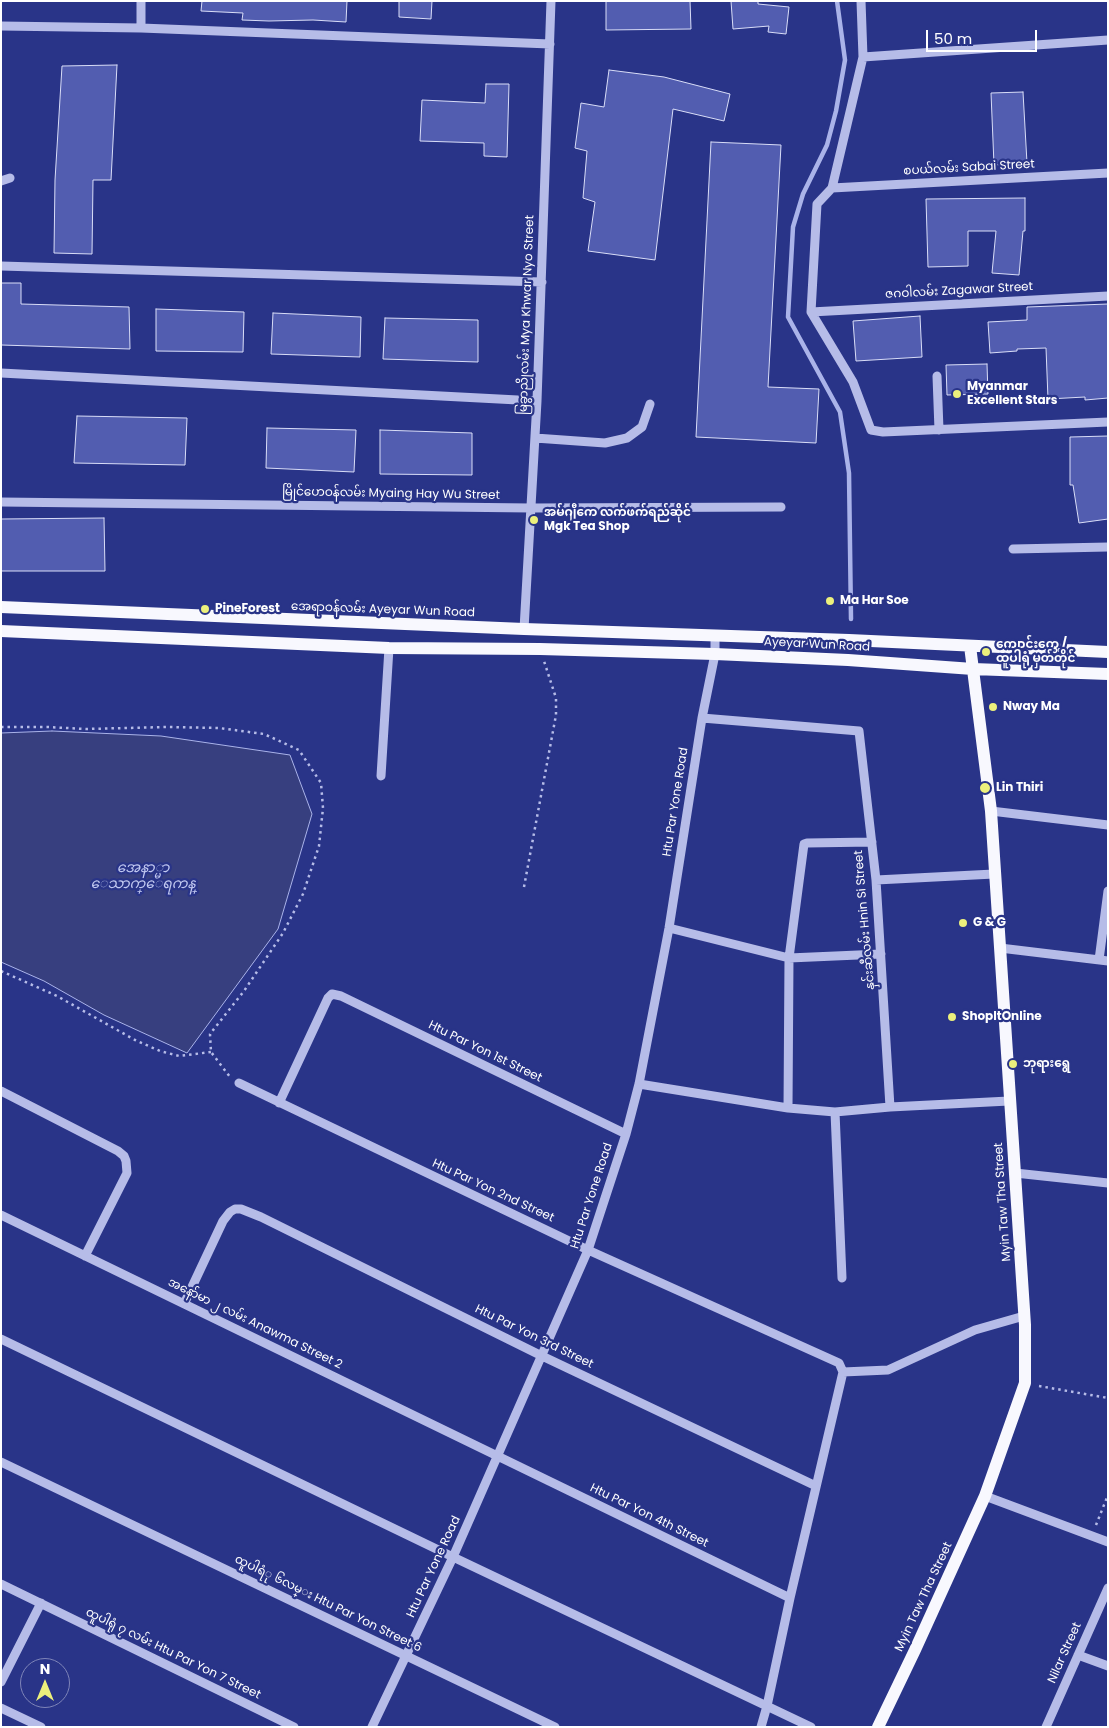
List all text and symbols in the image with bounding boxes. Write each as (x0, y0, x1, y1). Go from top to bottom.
scale bar (929, 20, 1040, 52)
text: 50 m (934, 28, 972, 49)
street label: စပယ်လမ်း Sabai Street (903, 157, 1035, 179)
street label: မြခွာညိုလမ်း Mya Khwar Nyo Street (516, 215, 538, 415)
street label: ဇဂဝါလမ်း Zagawar Street (885, 280, 1033, 302)
place label: Myanmar Excellent Stars (967, 380, 1057, 408)
marker: Myanmar Excellent Stars (951, 388, 963, 400)
street label: မြိုင်ဟေဝန်လမ်း Myaing Hay Wu Street (282, 485, 500, 503)
place label: အမ်ဂျီကေ လက်ဖက်ရည်ဆိုင် Mgk Tea Shop (544, 506, 691, 534)
marker: အမ်ဂျီကေ လက်ဖက်ရည်ဆိုင် Mgk Tea Shop (528, 514, 540, 526)
place label: Ma Har Soe (840, 594, 909, 608)
marker: Ma Har Soe (824, 595, 836, 607)
street label: အေရာဝန်လမ်း Ayeyar Wun Road (291, 600, 475, 620)
place label: PineForest (215, 602, 280, 616)
marker: PineForest (199, 603, 211, 615)
street label: Ayeyar Wun Road (764, 635, 870, 655)
place label: ကျောင်းကွေ့ / ထူပါရုံ မှတ်တိုင် (996, 638, 1075, 666)
marker: ကျောင်းကွေ့ / ထူပါရုံ မှတ်တိုင် (980, 646, 992, 658)
place label: Nway Ma (1003, 700, 1060, 714)
marker: Nway Ma (987, 701, 999, 713)
street label: Htu Par Yone Road (660, 746, 692, 858)
marker: Lin Thiri (978, 781, 992, 795)
place label: Lin Thiri (996, 781, 1043, 795)
street label: နှင်းဆီလမ်း Hnin Si Street (852, 850, 878, 990)
water label: အေနာ္မာ ေသာက္ေရကန္ (90, 860, 196, 892)
place label: G & G (973, 916, 1006, 930)
marker: G & G (957, 917, 969, 929)
place label: ShopItOnline (962, 1010, 1042, 1024)
marker: ShopItOnline (946, 1011, 958, 1023)
street label: Htu Par Yon 1st Street (426, 1018, 544, 1086)
place label: ဘုရားရွေ (1023, 1057, 1070, 1071)
marker: ဘုရားရွေ (1007, 1058, 1019, 1070)
street label: Htu Par Yone Road (568, 1141, 616, 1251)
street label: Myin Taw Tha Street (992, 1142, 1014, 1262)
street label: Htu Par Yon 2nd Street (430, 1156, 556, 1226)
street label: အနော်မာ ၂ လမ်း Anawma Street 2 (165, 1275, 345, 1373)
street label: Htu Par Yon 3rd Street (472, 1302, 596, 1372)
street label: Htu Par Yon 4th Street (588, 1481, 710, 1551)
street label: Htu Par Yone Road (404, 1514, 464, 1620)
street label: Myin Taw Tha Street (892, 1540, 956, 1654)
street label: ထူပါရံု ၆လမ္း Htu Par Yon Street 6 (232, 1552, 424, 1656)
street label: ထူပါရုံ ၇ လမ်း Htu Par Yon 7 Street (83, 1605, 263, 1703)
street label: Nilar Street (1045, 1620, 1085, 1686)
north arrow (20, 1658, 70, 1708)
text: N (40, 1659, 50, 1679)

